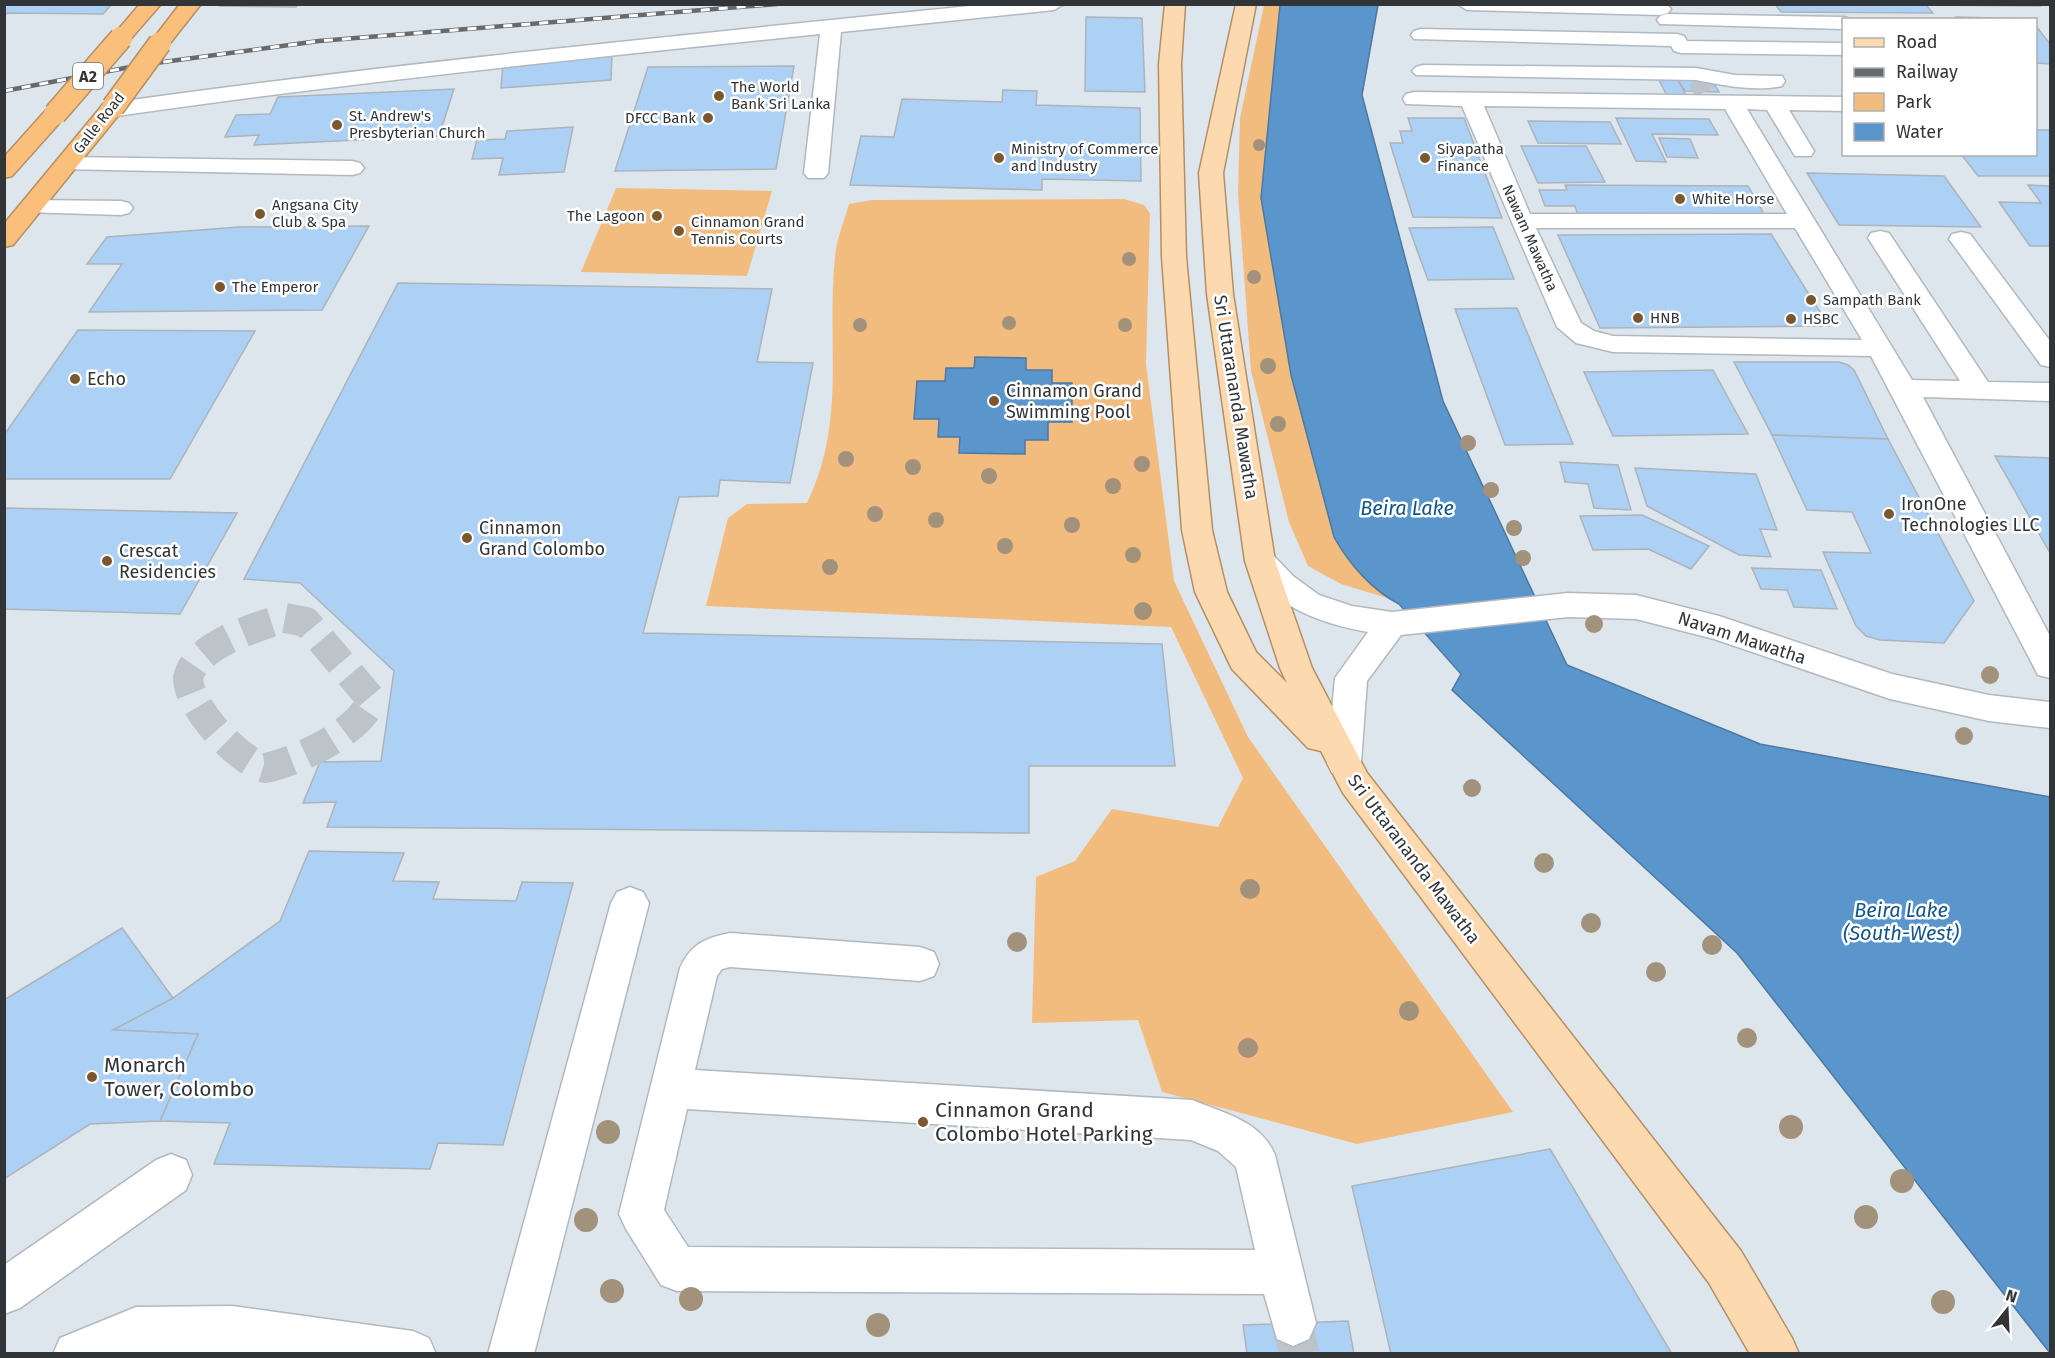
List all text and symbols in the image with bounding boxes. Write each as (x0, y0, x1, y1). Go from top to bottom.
legend (1842, 18, 2037, 156)
text: Road (1896, 31, 1938, 53)
text: Railway (1896, 61, 1958, 83)
road number: A2 (73, 63, 103, 89)
place label: The World Bank Sri Lanka (731, 78, 831, 113)
street label: Galle Road (69, 89, 129, 157)
marker: The World Bank Sri Lanka (712, 89, 726, 103)
text: Park (1896, 91, 1932, 113)
place label: St. Andrew's Presbyterian Church (349, 107, 486, 142)
place label: DFCC Bank (625, 109, 696, 127)
marker: DFCC Bank (701, 111, 715, 125)
marker: St. Andrew's Presbyterian Church (330, 118, 344, 132)
text: Water (1896, 121, 1943, 143)
place label: Ministry of Commerce and Industry (1011, 140, 1158, 175)
place label: Siyapatha Finance (1437, 140, 1504, 175)
marker: Ministry of Commerce and Industry (992, 151, 1006, 165)
marker: Siyapatha Finance (1418, 151, 1432, 165)
street label: Nawam Mawatha (1498, 182, 1562, 294)
place label: White Horse (1692, 190, 1774, 208)
marker: White Horse (1673, 192, 1687, 206)
place label: Angsana City Club & Spa (272, 196, 359, 231)
marker: Angsana City Club & Spa (253, 207, 267, 221)
place label: The Lagoon (567, 207, 645, 225)
marker: The Lagoon (650, 209, 664, 223)
place label: Cinnamon Grand Tennis Courts (691, 213, 804, 248)
marker: Cinnamon Grand Tennis Courts (672, 224, 686, 238)
place label: The Emperor (232, 278, 319, 296)
marker: The Emperor (213, 280, 227, 294)
place label: Sampath Bank (1823, 291, 1921, 309)
street label: Sri Uttarananda Mawatha (1209, 293, 1263, 501)
marker: Sampath Bank (1804, 293, 1818, 307)
place label: HNB (1650, 309, 1680, 327)
place label: HSBC (1803, 310, 1839, 328)
marker: HNB (1631, 311, 1645, 325)
marker: HSBC (1784, 312, 1798, 326)
place label: Echo (87, 368, 126, 390)
marker: Echo (68, 372, 82, 386)
place label: Cinnamon Grand Swimming Pool (1006, 380, 1142, 423)
marker: Cinnamon Grand Swimming Pool (987, 394, 1001, 408)
place label: IronOne Technologies LLC (1901, 493, 2040, 536)
water label: Beira Lake (1360, 496, 1454, 520)
marker: IronOne Technologies LLC (1882, 507, 1896, 521)
place label: Cinnamon Grand Colombo (479, 517, 605, 560)
marker: Cinnamon Grand Colombo (460, 531, 474, 545)
place label: Crescat Residencies (119, 540, 216, 583)
marker: Crescat Residencies (100, 554, 114, 568)
street label: Navam Mawatha (1675, 607, 1809, 669)
street label: Sri Uttarananda Mawatha (1343, 770, 1485, 948)
water label: Beira Lake (South-West) (1843, 898, 1959, 945)
place label: Monarch Tower, Colombo (104, 1052, 254, 1102)
marker: Monarch Tower, Colombo (85, 1070, 99, 1084)
place label: Cinnamon Grand Colombo Hotel Parking (935, 1097, 1153, 1147)
marker: Cinnamon Grand Colombo Hotel Parking (916, 1115, 930, 1129)
north arrow (1977, 1280, 2037, 1340)
text: N (2004, 1286, 2019, 1307)

